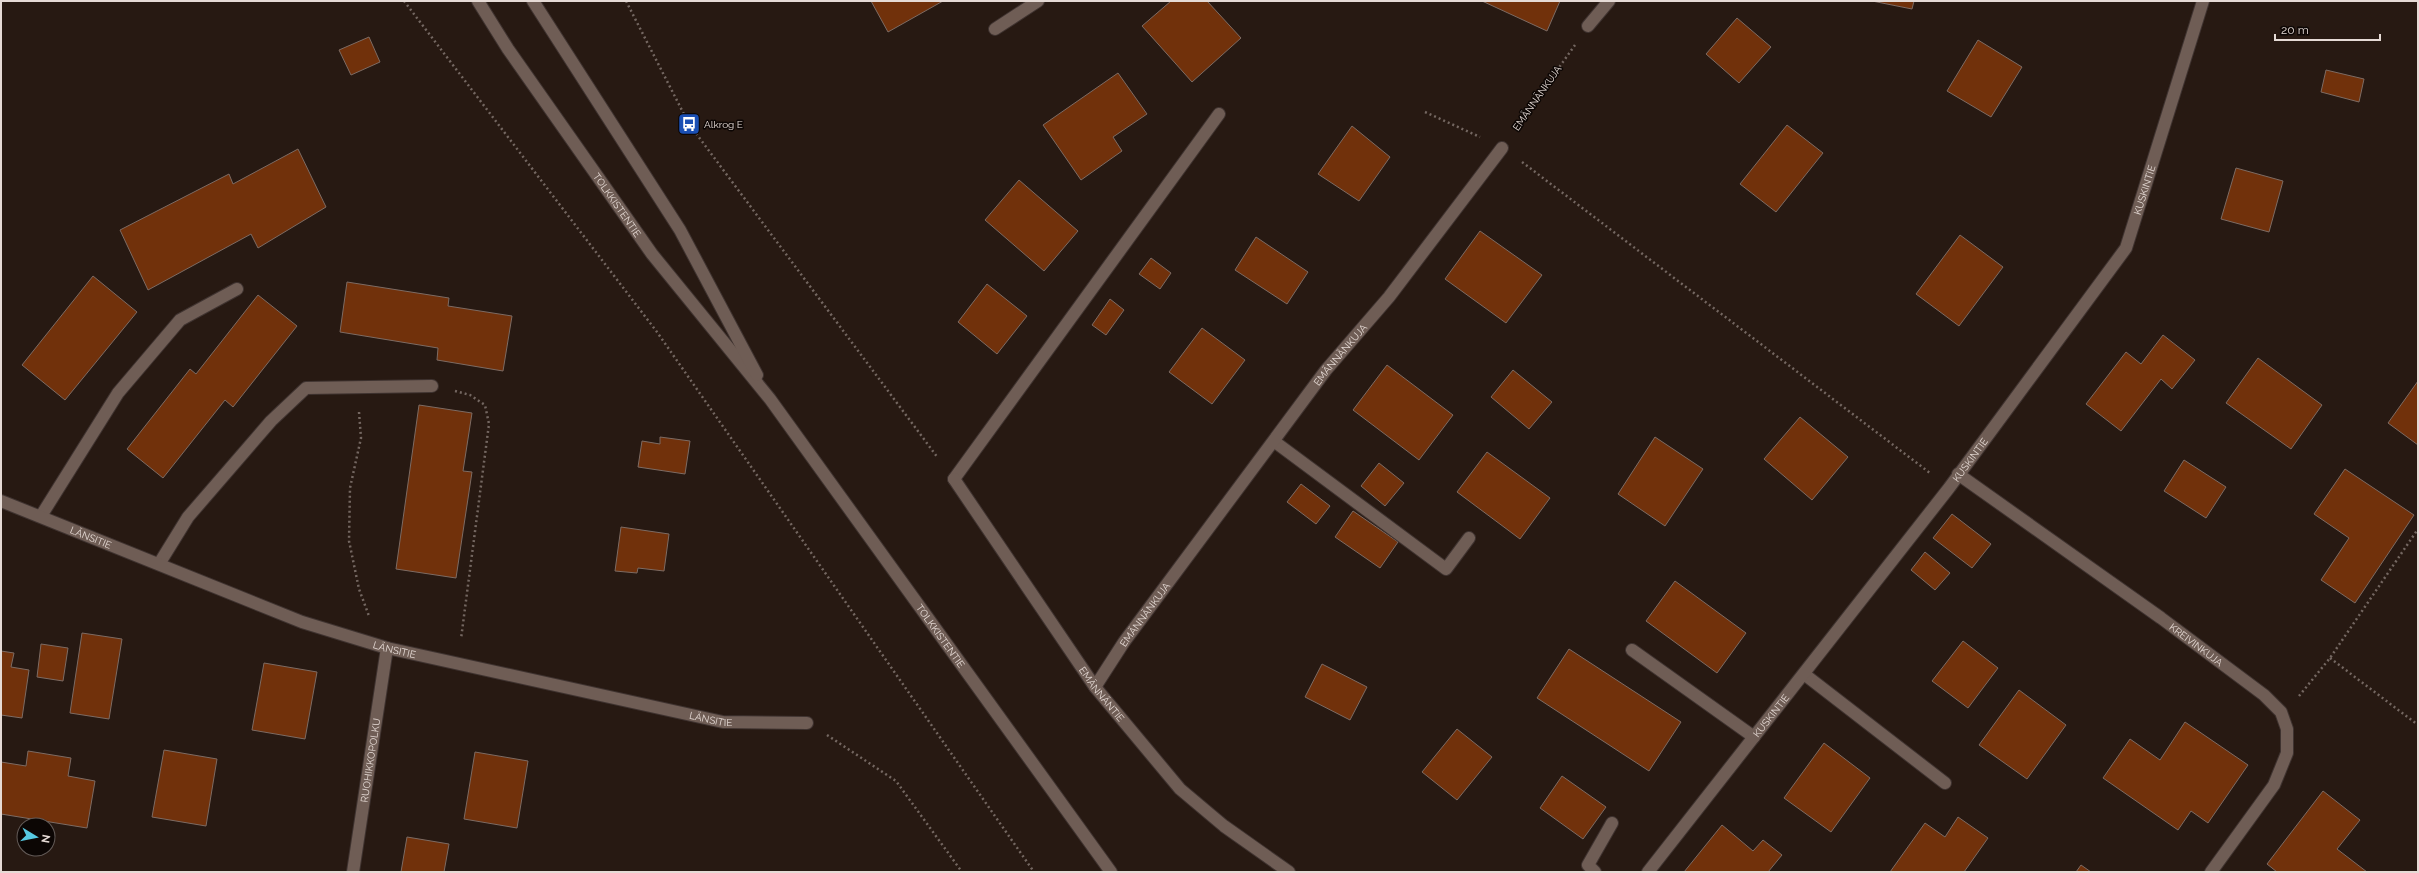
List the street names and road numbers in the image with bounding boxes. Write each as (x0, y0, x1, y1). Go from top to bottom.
street label: EMÄNNÄNKUJA (1511, 63, 1564, 133)
street label: KUSKINTIE (2131, 164, 2157, 216)
street label: TOLKKISTENTIE (591, 171, 644, 239)
street label: EMÄNNÄNKUJA (1311, 322, 1369, 388)
street label: KUSKINTIE (1950, 436, 1990, 484)
street label: LÄNSITIE (69, 524, 113, 550)
street label: EMÄNNÄNKUJA (1117, 580, 1172, 648)
street label: TOLKKISTENTIE (914, 602, 967, 670)
street label: KREIVINKUJA (2168, 621, 2225, 668)
street label: LÄNSITIE (372, 639, 417, 660)
street label: EMÄNNÄNTIE (1077, 665, 1127, 723)
street label: KUSKINTIE (1751, 692, 1791, 739)
street label: LÄNSITIE (688, 709, 733, 728)
street label: RUOHIKKOPOLKU (358, 717, 382, 803)

